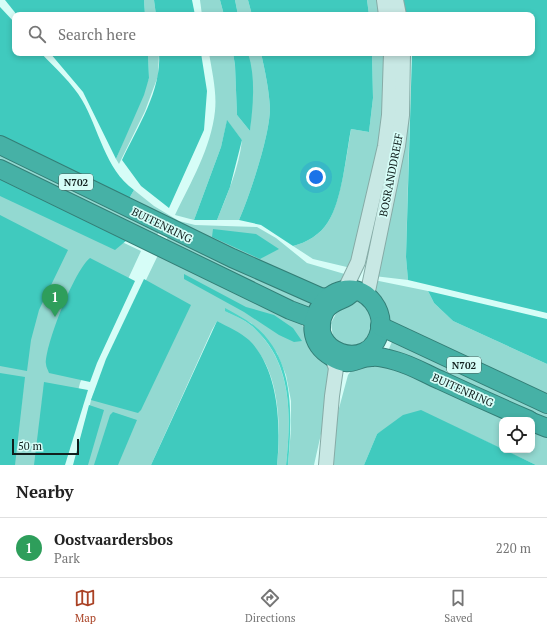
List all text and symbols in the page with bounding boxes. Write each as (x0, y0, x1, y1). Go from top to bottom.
search box (12, 12, 535, 56)
icon: search (26, 23, 48, 45)
text: Search here (58, 24, 136, 44)
street label: BOSRANDDREEF (376, 132, 406, 218)
your location (306, 167, 326, 187)
road number: N702 (59, 174, 93, 190)
street label: BUITENRING (129, 204, 195, 246)
pin: 1 (42, 284, 68, 317)
road number: N702 (447, 357, 481, 373)
street label: BUITENRING (430, 370, 496, 410)
map controls (499, 417, 535, 453)
button: locate (499, 417, 535, 453)
scale bar (12, 437, 79, 456)
text: 50 m (18, 439, 42, 453)
text: Nearby (16, 480, 74, 503)
text: Oostvaardersbos (54, 529, 173, 549)
text: 1 (25, 539, 33, 557)
text: 220 m (496, 539, 531, 557)
text: Park (54, 549, 80, 567)
tab: Map (74, 587, 96, 625)
tab: Directions (245, 587, 296, 625)
tab: Saved (444, 587, 473, 625)

